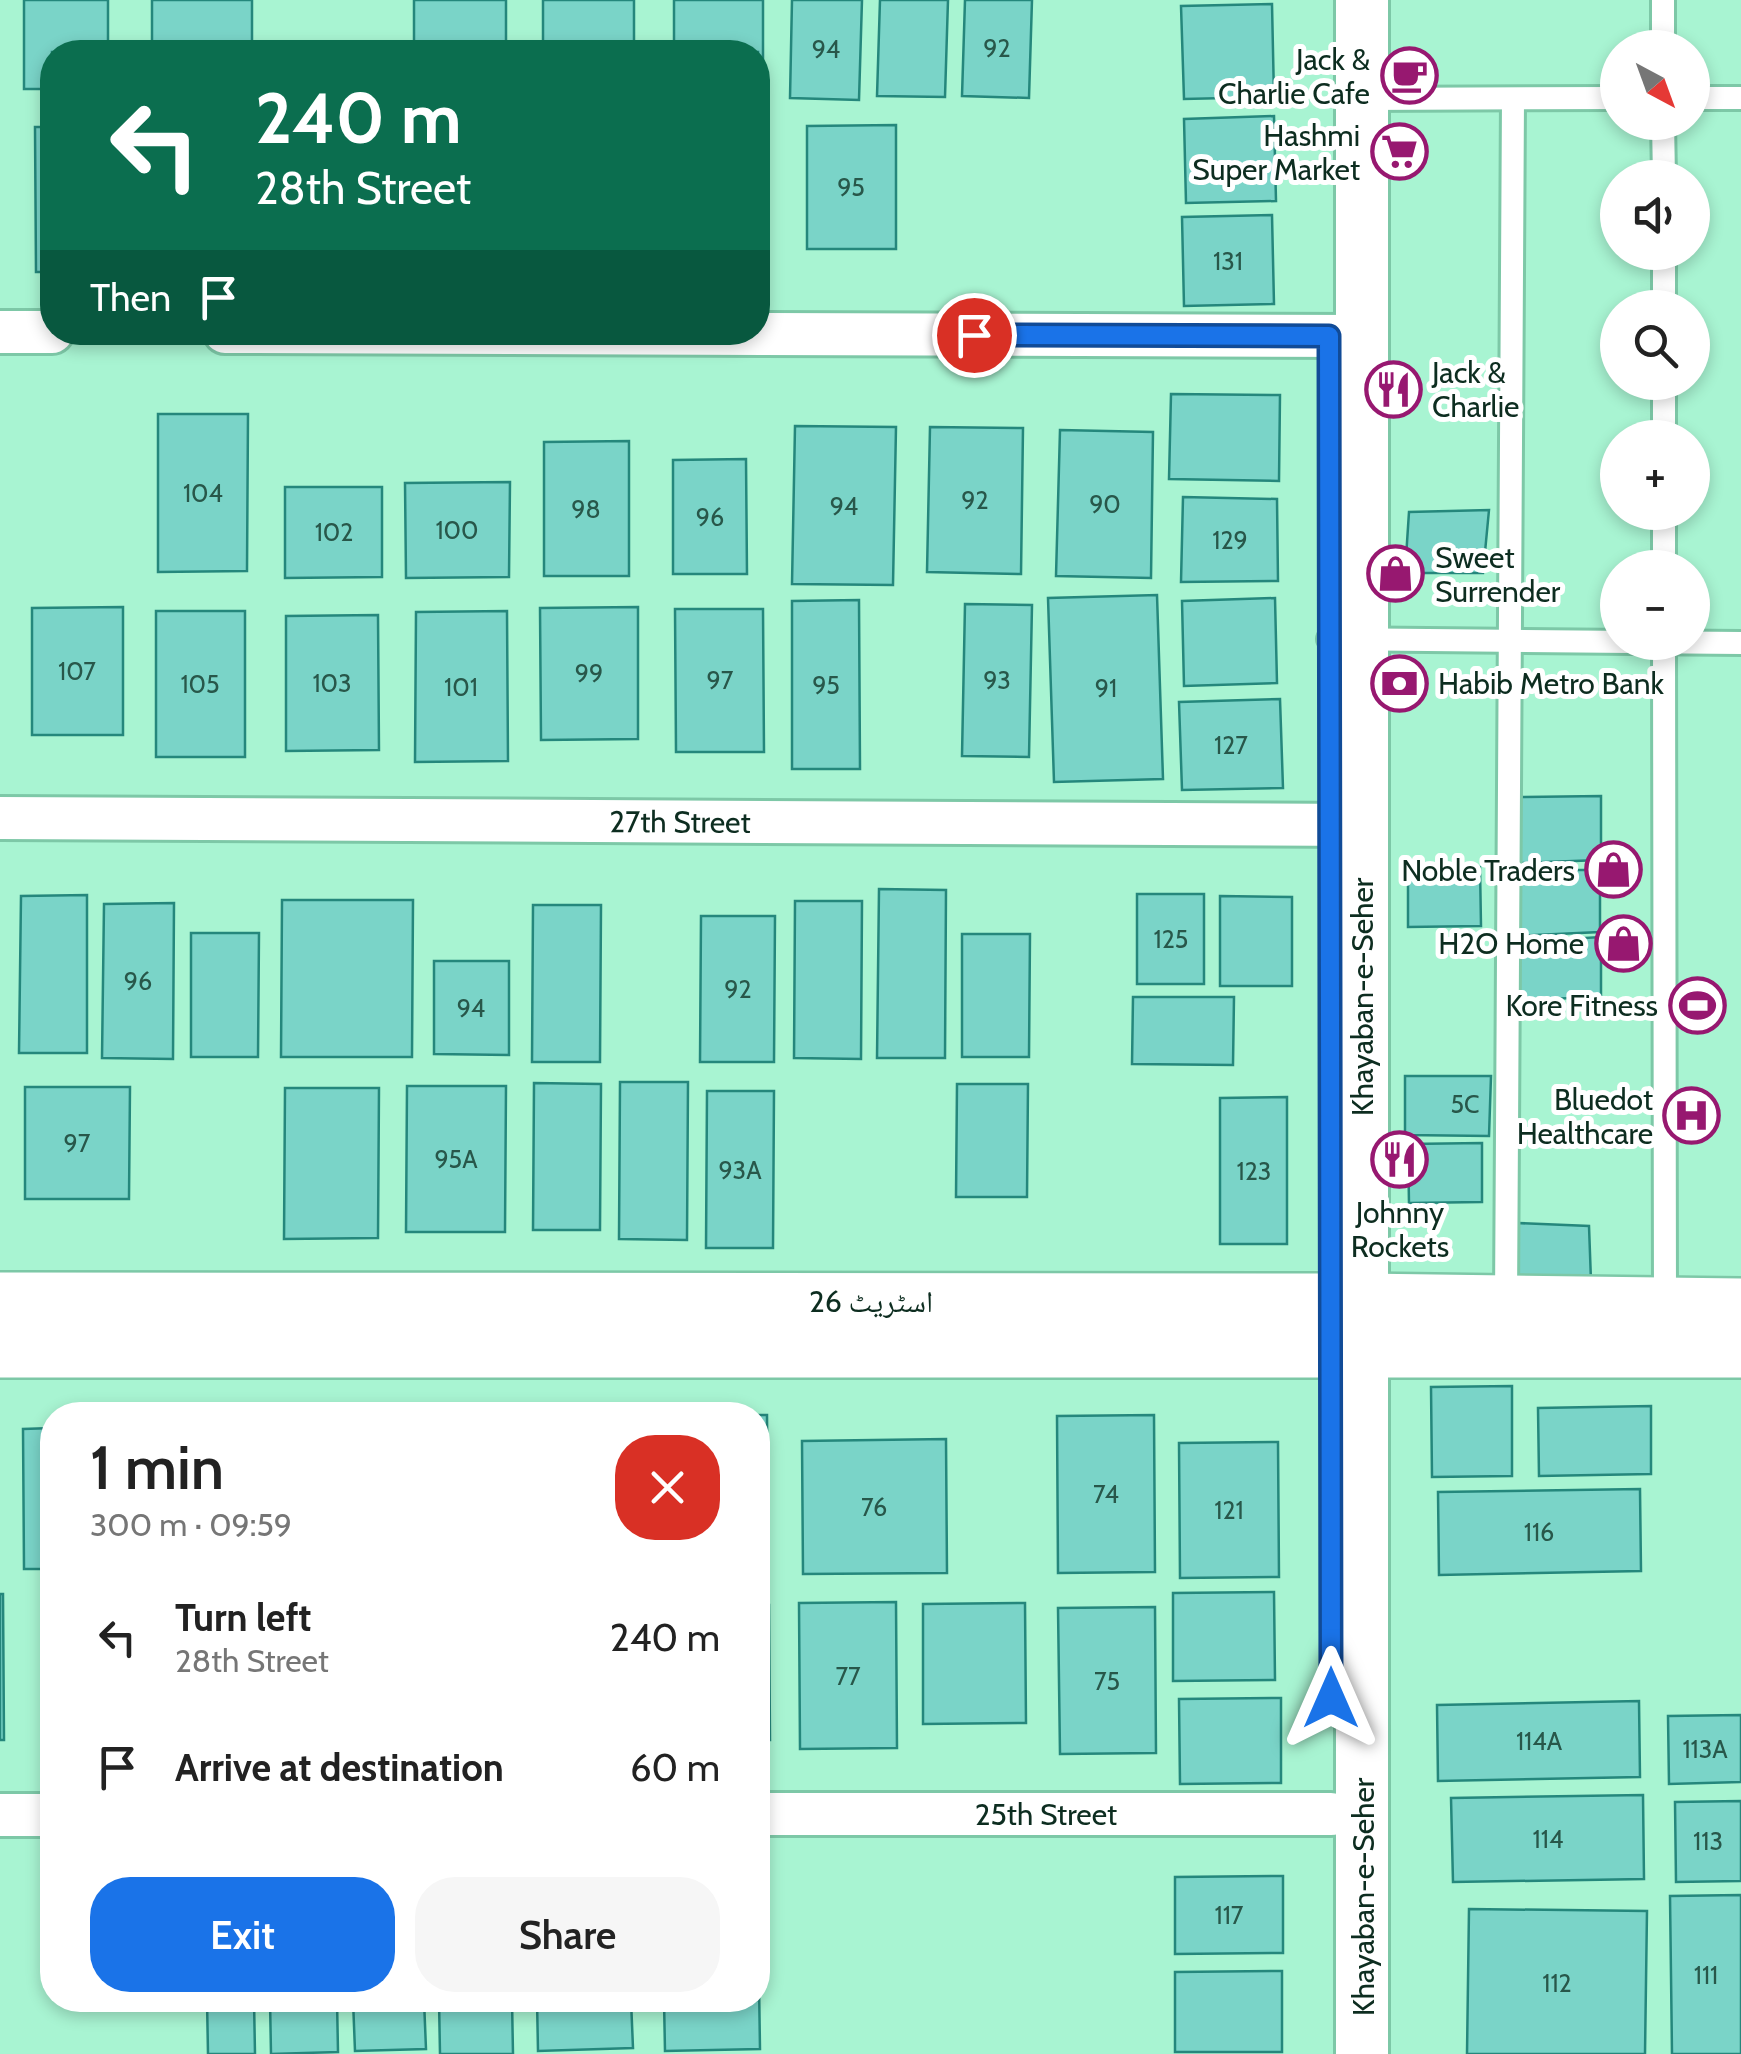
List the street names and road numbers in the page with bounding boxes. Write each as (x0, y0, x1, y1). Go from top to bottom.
street label: 27th Street (609, 803, 751, 840)
street label: Khayaban-e-Seher (1344, 877, 1381, 1116)
street label: اسٹریٹ 26 (809, 1283, 933, 1320)
street label: Khayaban-e-Seher (1345, 1777, 1382, 2016)
street label: 25th Street (975, 1796, 1117, 1833)

